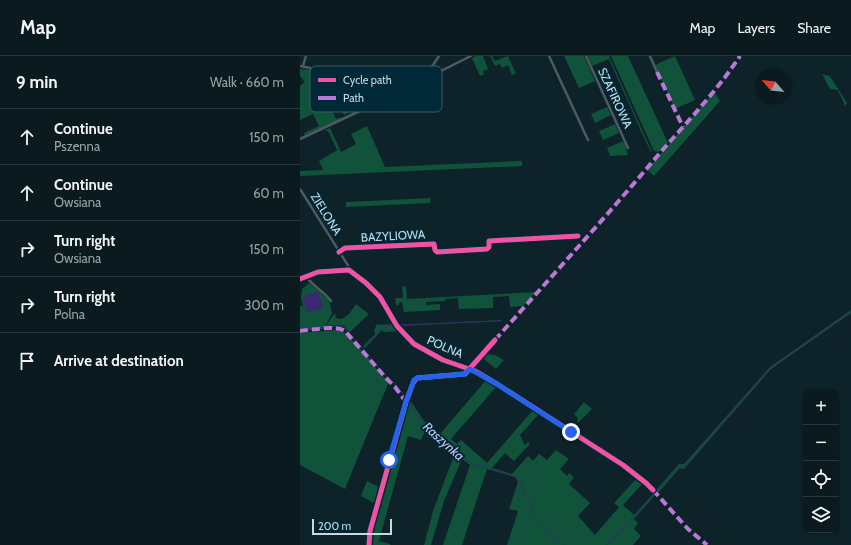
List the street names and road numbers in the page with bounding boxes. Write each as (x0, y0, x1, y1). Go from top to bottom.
street label: SZAFIROWA (595, 65, 636, 131)
street label: ZIELONA (308, 190, 346, 238)
street label: BAZYLIOWA (360, 226, 426, 245)
street label: POLNA (425, 332, 466, 361)

